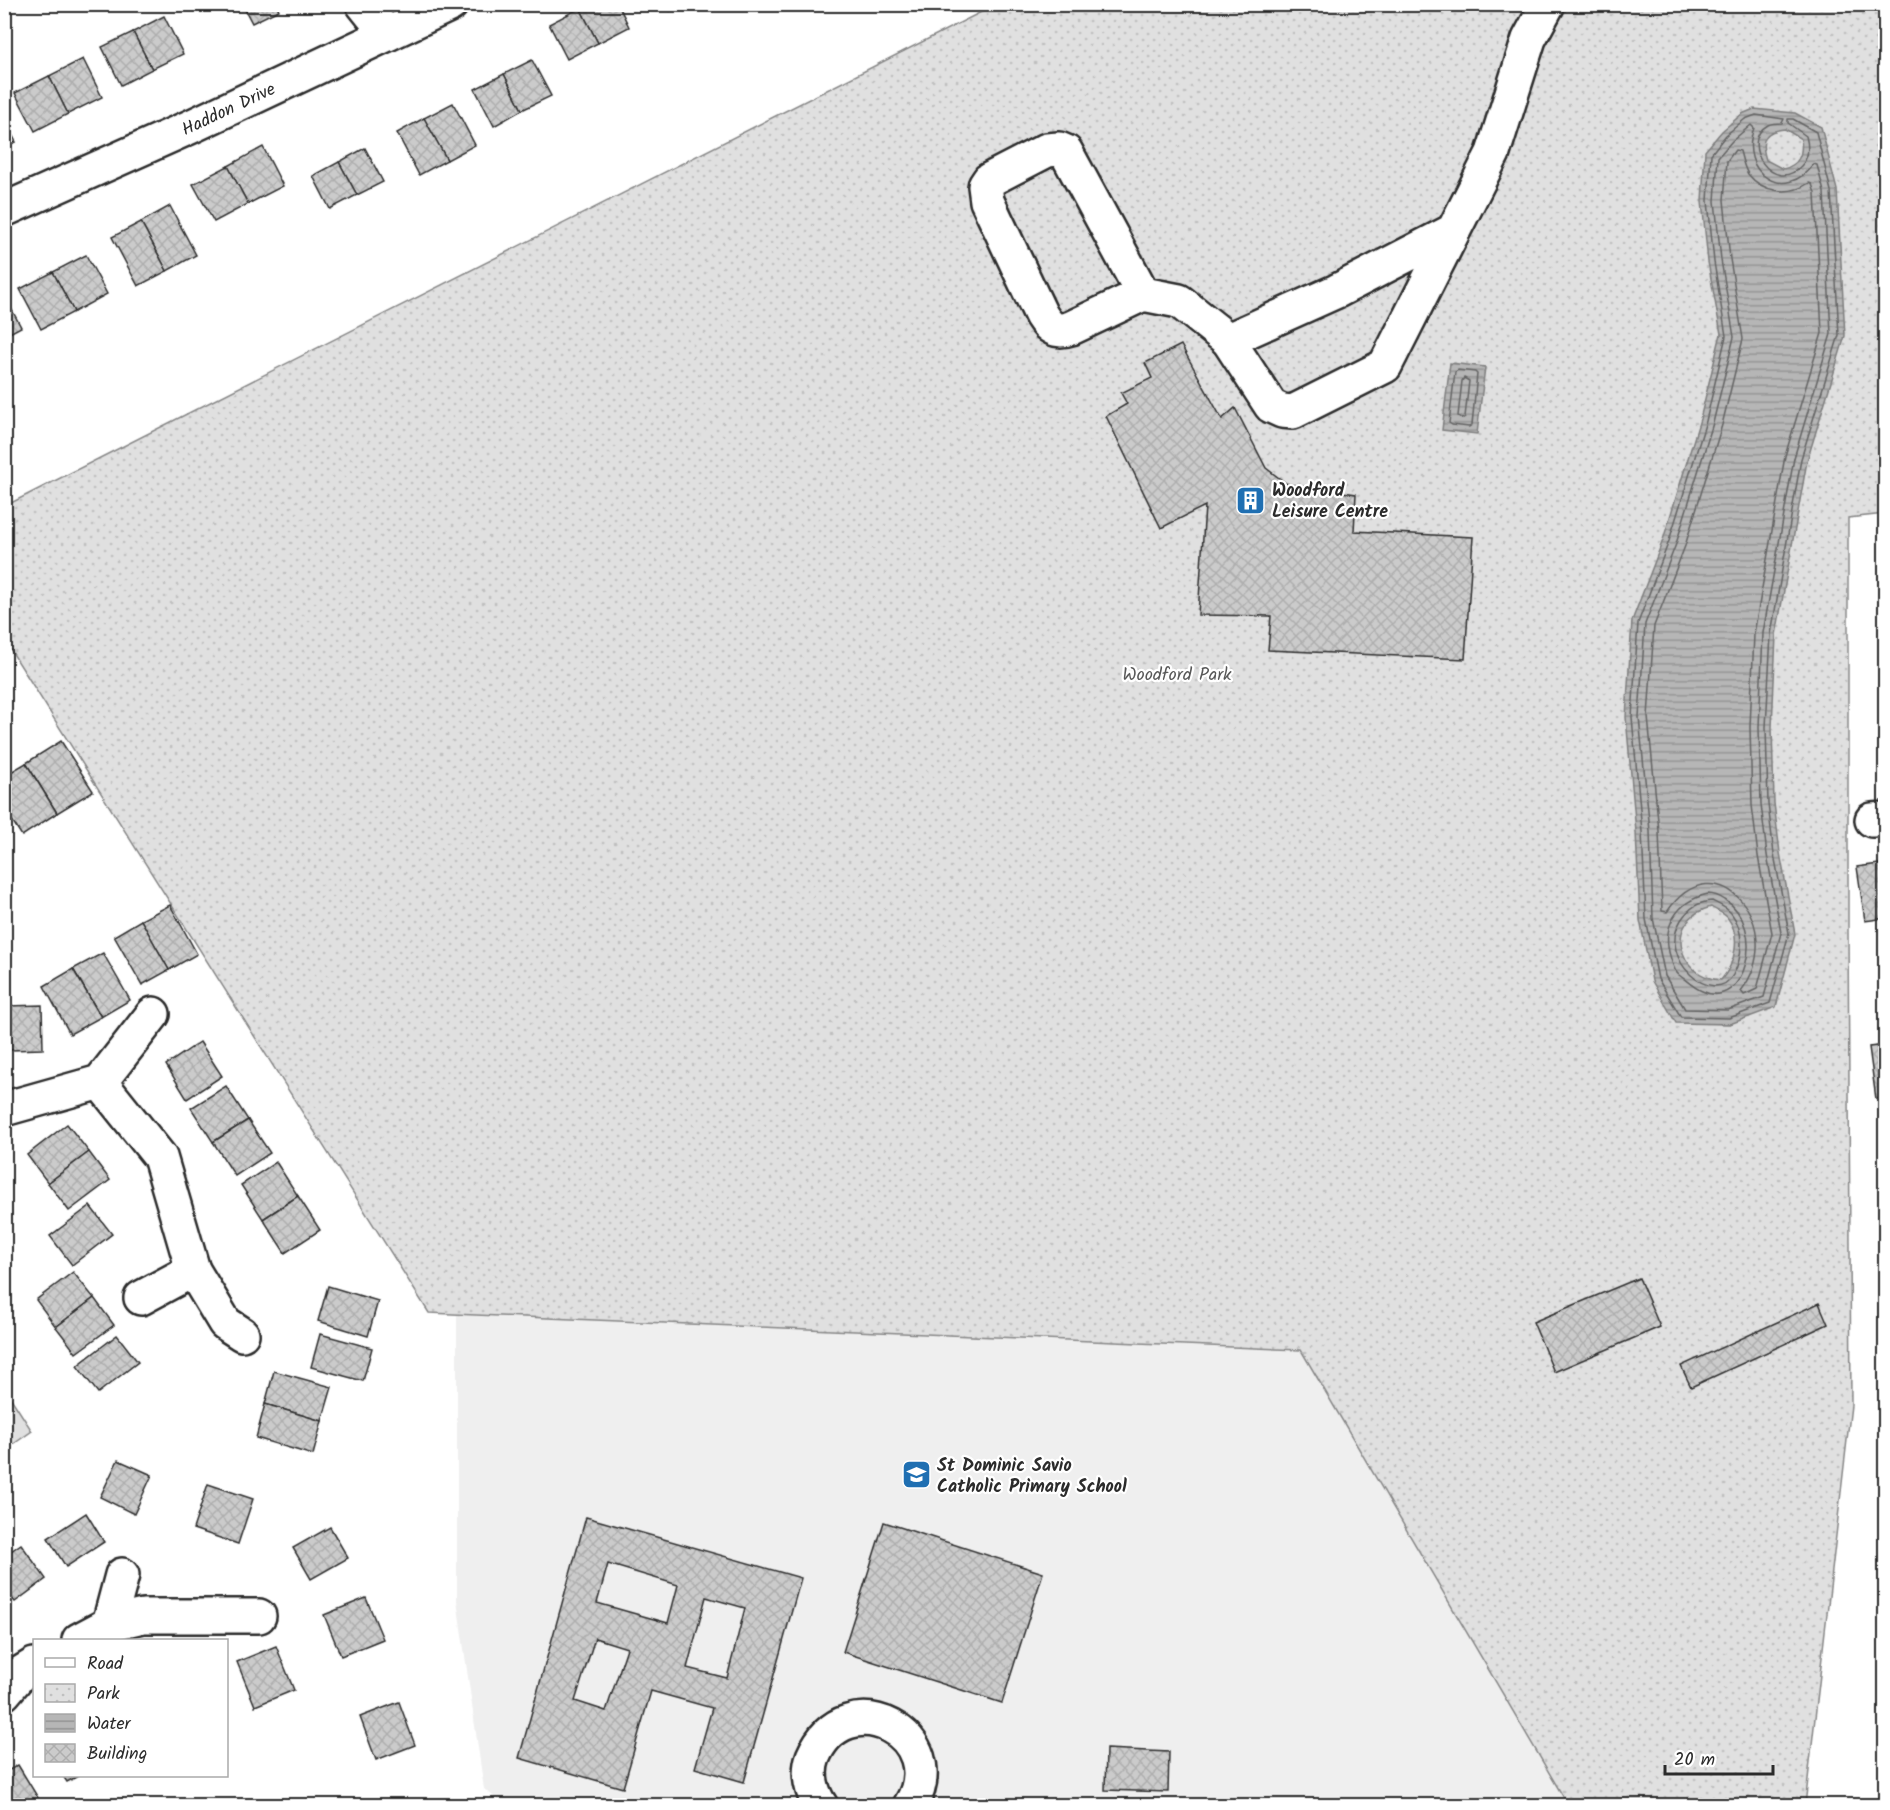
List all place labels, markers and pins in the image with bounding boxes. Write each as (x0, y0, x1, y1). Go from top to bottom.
place label: Woodford Leisure Centre (1272, 477, 1388, 527)
building icon: Woodford Leisure Centre (1235, 484, 1267, 516)
place label: St Dominic Savio Catholic Primary School (937, 1452, 1127, 1502)
school or university icon: St Dominic Savio Catholic Primary School (900, 1459, 932, 1491)

